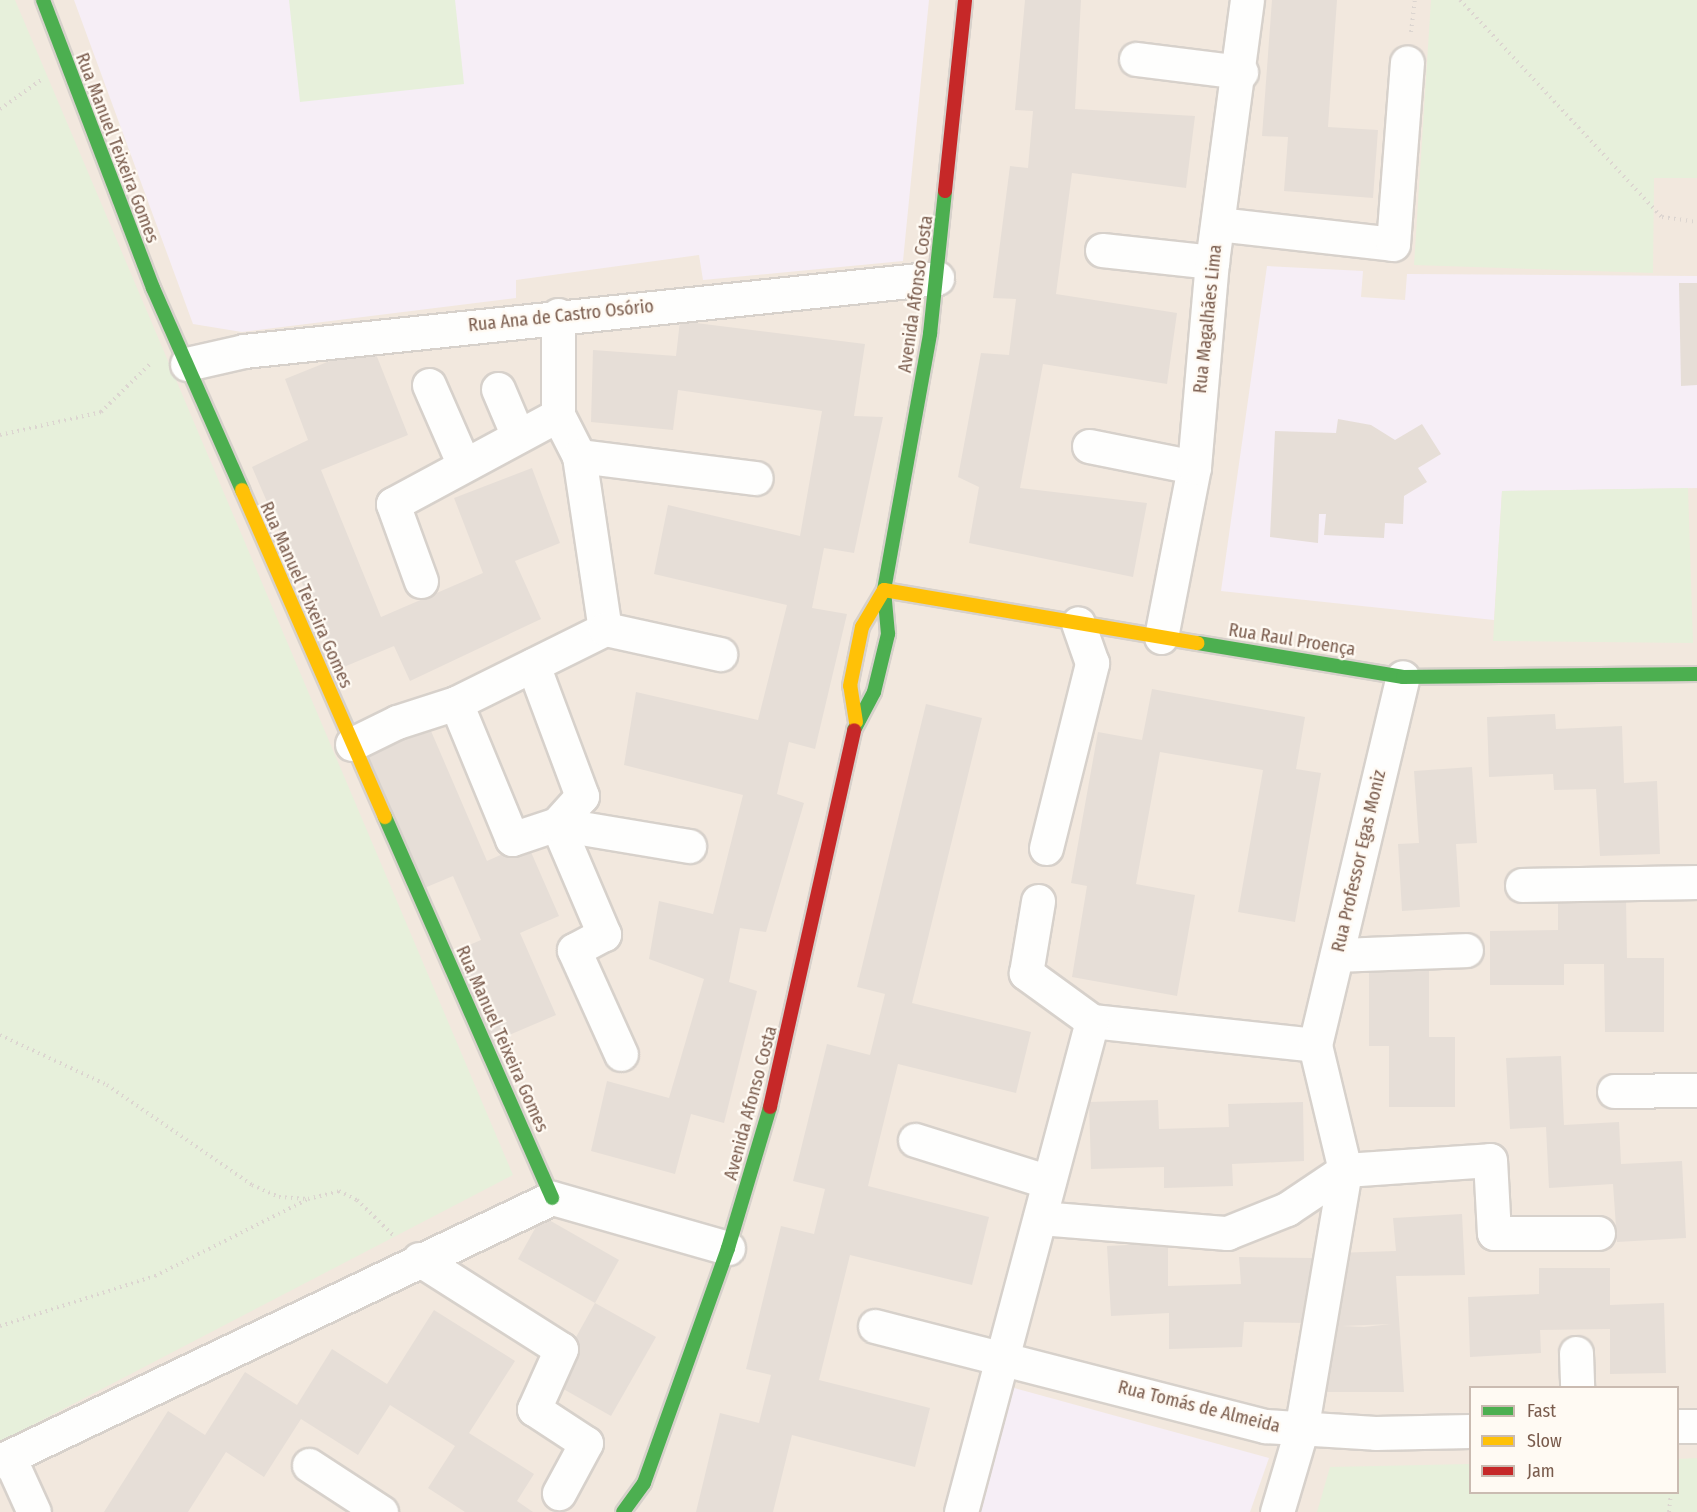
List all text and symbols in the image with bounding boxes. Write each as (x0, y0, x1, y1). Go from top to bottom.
street label: Rua Manuel Teixeira Gomes (71, 50, 163, 246)
street label: Avenida Afonso Costa (894, 214, 938, 374)
street label: Rua Magalhães Lima (1189, 244, 1227, 394)
street label: Rua Ana de Castro Osório (467, 296, 655, 336)
street label: Rua Manuel Teixeira Gomes (255, 499, 357, 691)
street label: Rua Raul Proença (1227, 619, 1357, 661)
street label: Rua Professor Egas Moniz (1328, 768, 1390, 954)
street label: Rua Manuel Teixeira Gomes (451, 943, 553, 1135)
street label: Avenida Afonso Costa (720, 1024, 782, 1182)
street label: Rua Tomás de Almeida (1116, 1376, 1282, 1438)
legend (1469, 1386, 1679, 1494)
text: Fast (1527, 1400, 1556, 1422)
text: Slow (1527, 1430, 1562, 1452)
text: Jam (1527, 1460, 1555, 1482)

